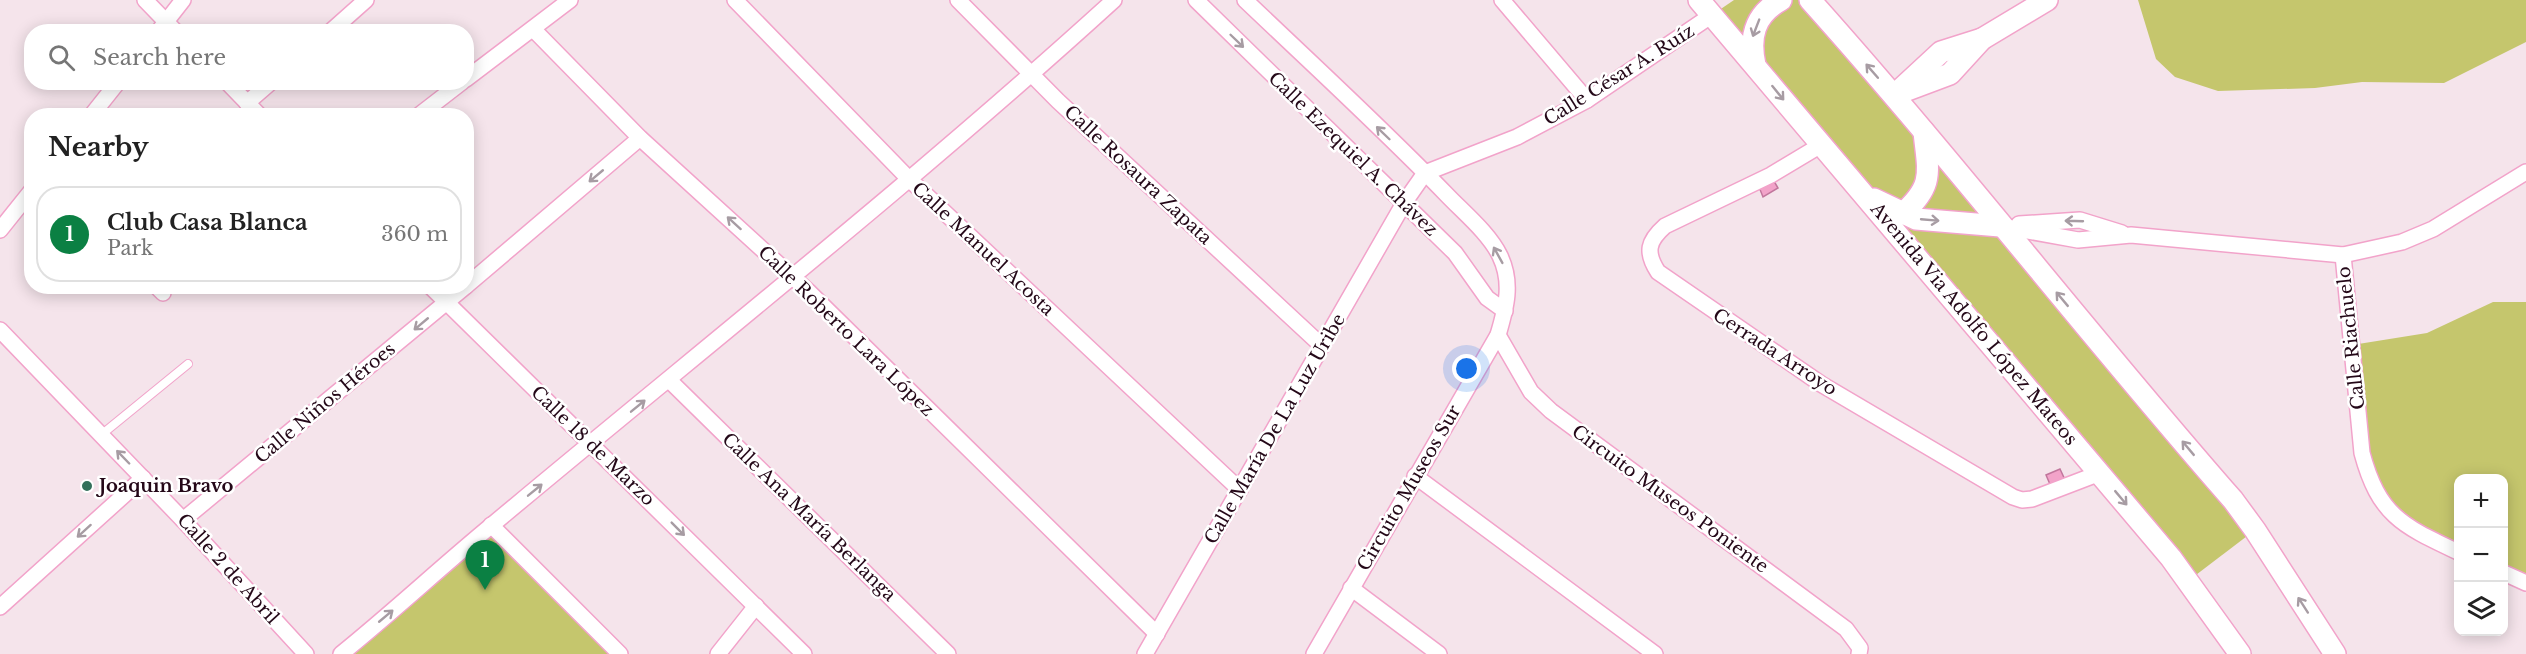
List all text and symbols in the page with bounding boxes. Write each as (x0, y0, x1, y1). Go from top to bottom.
one-way arrow (1750, 18, 1761, 36)
street label: Calle César A. Ruíz (1540, 20, 1698, 130)
search box (24, 24, 474, 90)
one-way arrow (1230, 34, 1245, 48)
icon: search (45, 41, 78, 74)
text: Search here (93, 44, 226, 71)
one-way arrow (1866, 63, 1879, 79)
street label: Calle Ezequiel A. Chávez (1264, 67, 1442, 241)
one-way arrow (1771, 85, 1784, 101)
street label: Calle Rosaura Zapata (1060, 101, 1216, 249)
one-way arrow (1376, 126, 1391, 140)
text: Nearby (48, 131, 149, 163)
one-way arrow (588, 169, 604, 182)
street label: Calle Manuel Acosta (907, 177, 1059, 321)
street label: Avenida Via Adolfo López Mateos (1865, 198, 2082, 450)
text: Club Casa Blanca (107, 209, 308, 236)
one-way arrow (1920, 215, 1940, 226)
one-way arrow (2065, 215, 2085, 226)
one-way arrow (727, 216, 742, 230)
text: 1 (65, 222, 74, 246)
text: 360 m (381, 222, 448, 246)
text: Park (107, 236, 153, 260)
street label: Calle Roberto Lara López (754, 241, 938, 421)
one-way arrow (1492, 247, 1504, 264)
street label: Calle Riachuelo (2333, 265, 2369, 411)
one-way arrow (2055, 292, 2069, 307)
street label: Cerrada Arroyo (1709, 304, 1841, 400)
street label: Calle María De La Luz Uribe (1200, 310, 1350, 548)
one-way arrow (414, 317, 429, 331)
street label: Calle Niños Héroes (250, 338, 400, 468)
your location (1452, 354, 1481, 383)
street label: Calle 18 de Marzo (527, 381, 659, 511)
one-way arrow (630, 400, 646, 413)
street label: Circuito Museos Sur (1353, 401, 1466, 575)
street label: Circuito Museos Poniente (1567, 420, 1773, 578)
street label: Calle Ana María Berlanga (718, 428, 900, 606)
one-way arrow (2181, 441, 2195, 456)
one-way arrow (116, 450, 130, 465)
map controls (2454, 474, 2508, 636)
button: + (2454, 474, 2508, 528)
place label: Joaquin Bravo (95, 475, 234, 497)
marker: Joaquin Bravo (80, 479, 94, 493)
one-way arrow (526, 483, 542, 496)
one-way arrow (2114, 490, 2127, 506)
street label: Calle 2 de Abril (173, 509, 283, 629)
one-way arrow (671, 522, 686, 536)
one-way arrow (77, 524, 92, 538)
button: − (2454, 528, 2508, 582)
pin: 1 (466, 540, 504, 590)
button: layers (2454, 582, 2508, 636)
one-way arrow (2297, 597, 2309, 614)
one-way arrow (378, 609, 393, 623)

